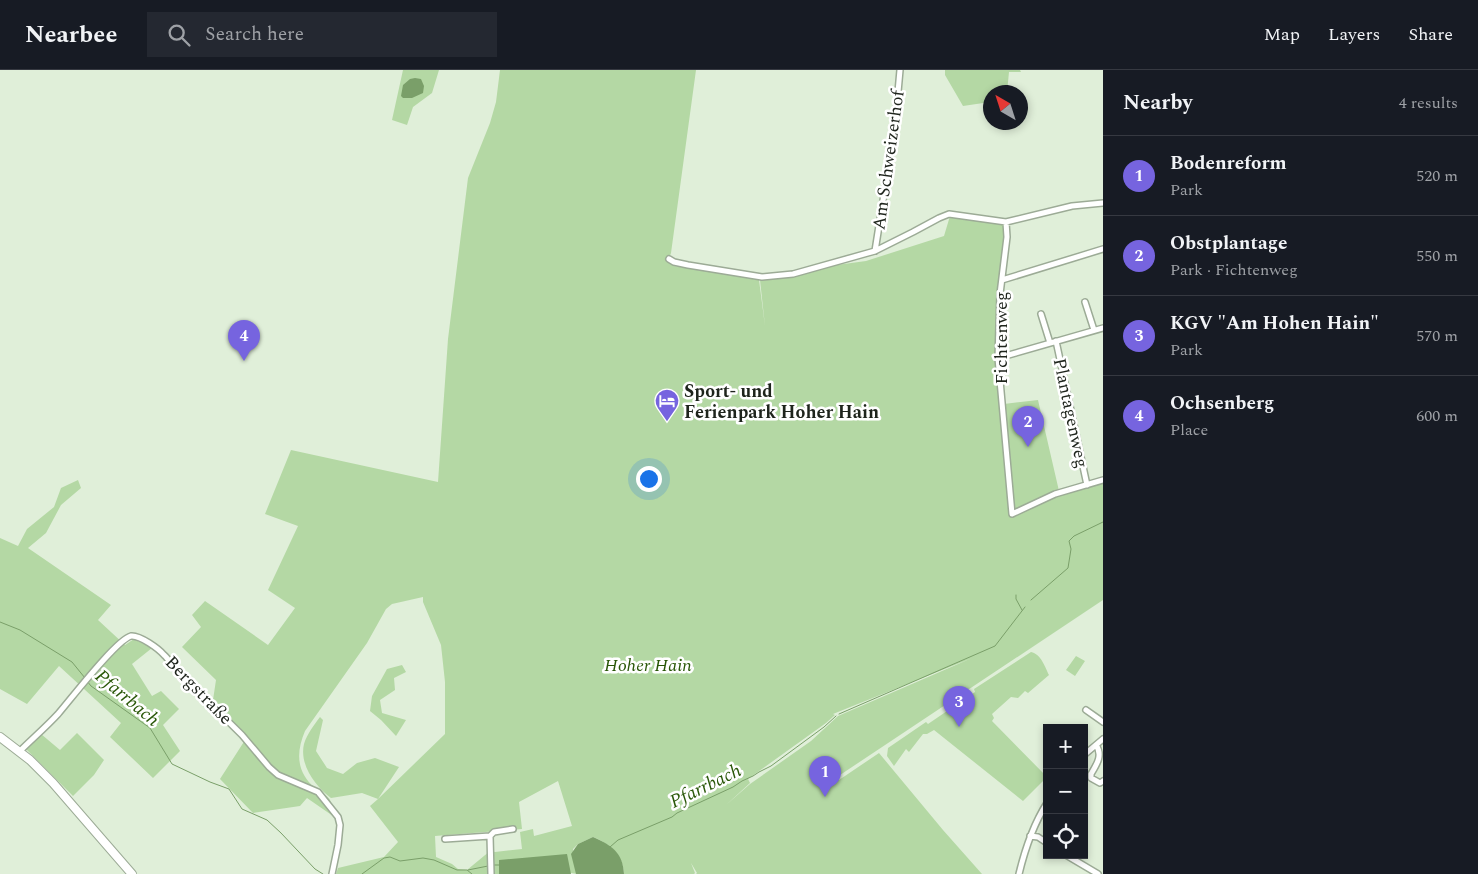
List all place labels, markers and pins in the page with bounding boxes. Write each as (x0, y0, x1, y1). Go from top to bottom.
pin: 4 (228, 320, 260, 361)
place label: Sport- und Ferienpark Hoher Hain (684, 378, 879, 426)
hotel icon: Sport- und Ferienpark Hoher Hain (654, 388, 680, 422)
pin: 2 (1012, 406, 1044, 447)
pin: 3 (943, 686, 975, 727)
pin: 1 (809, 756, 841, 797)

